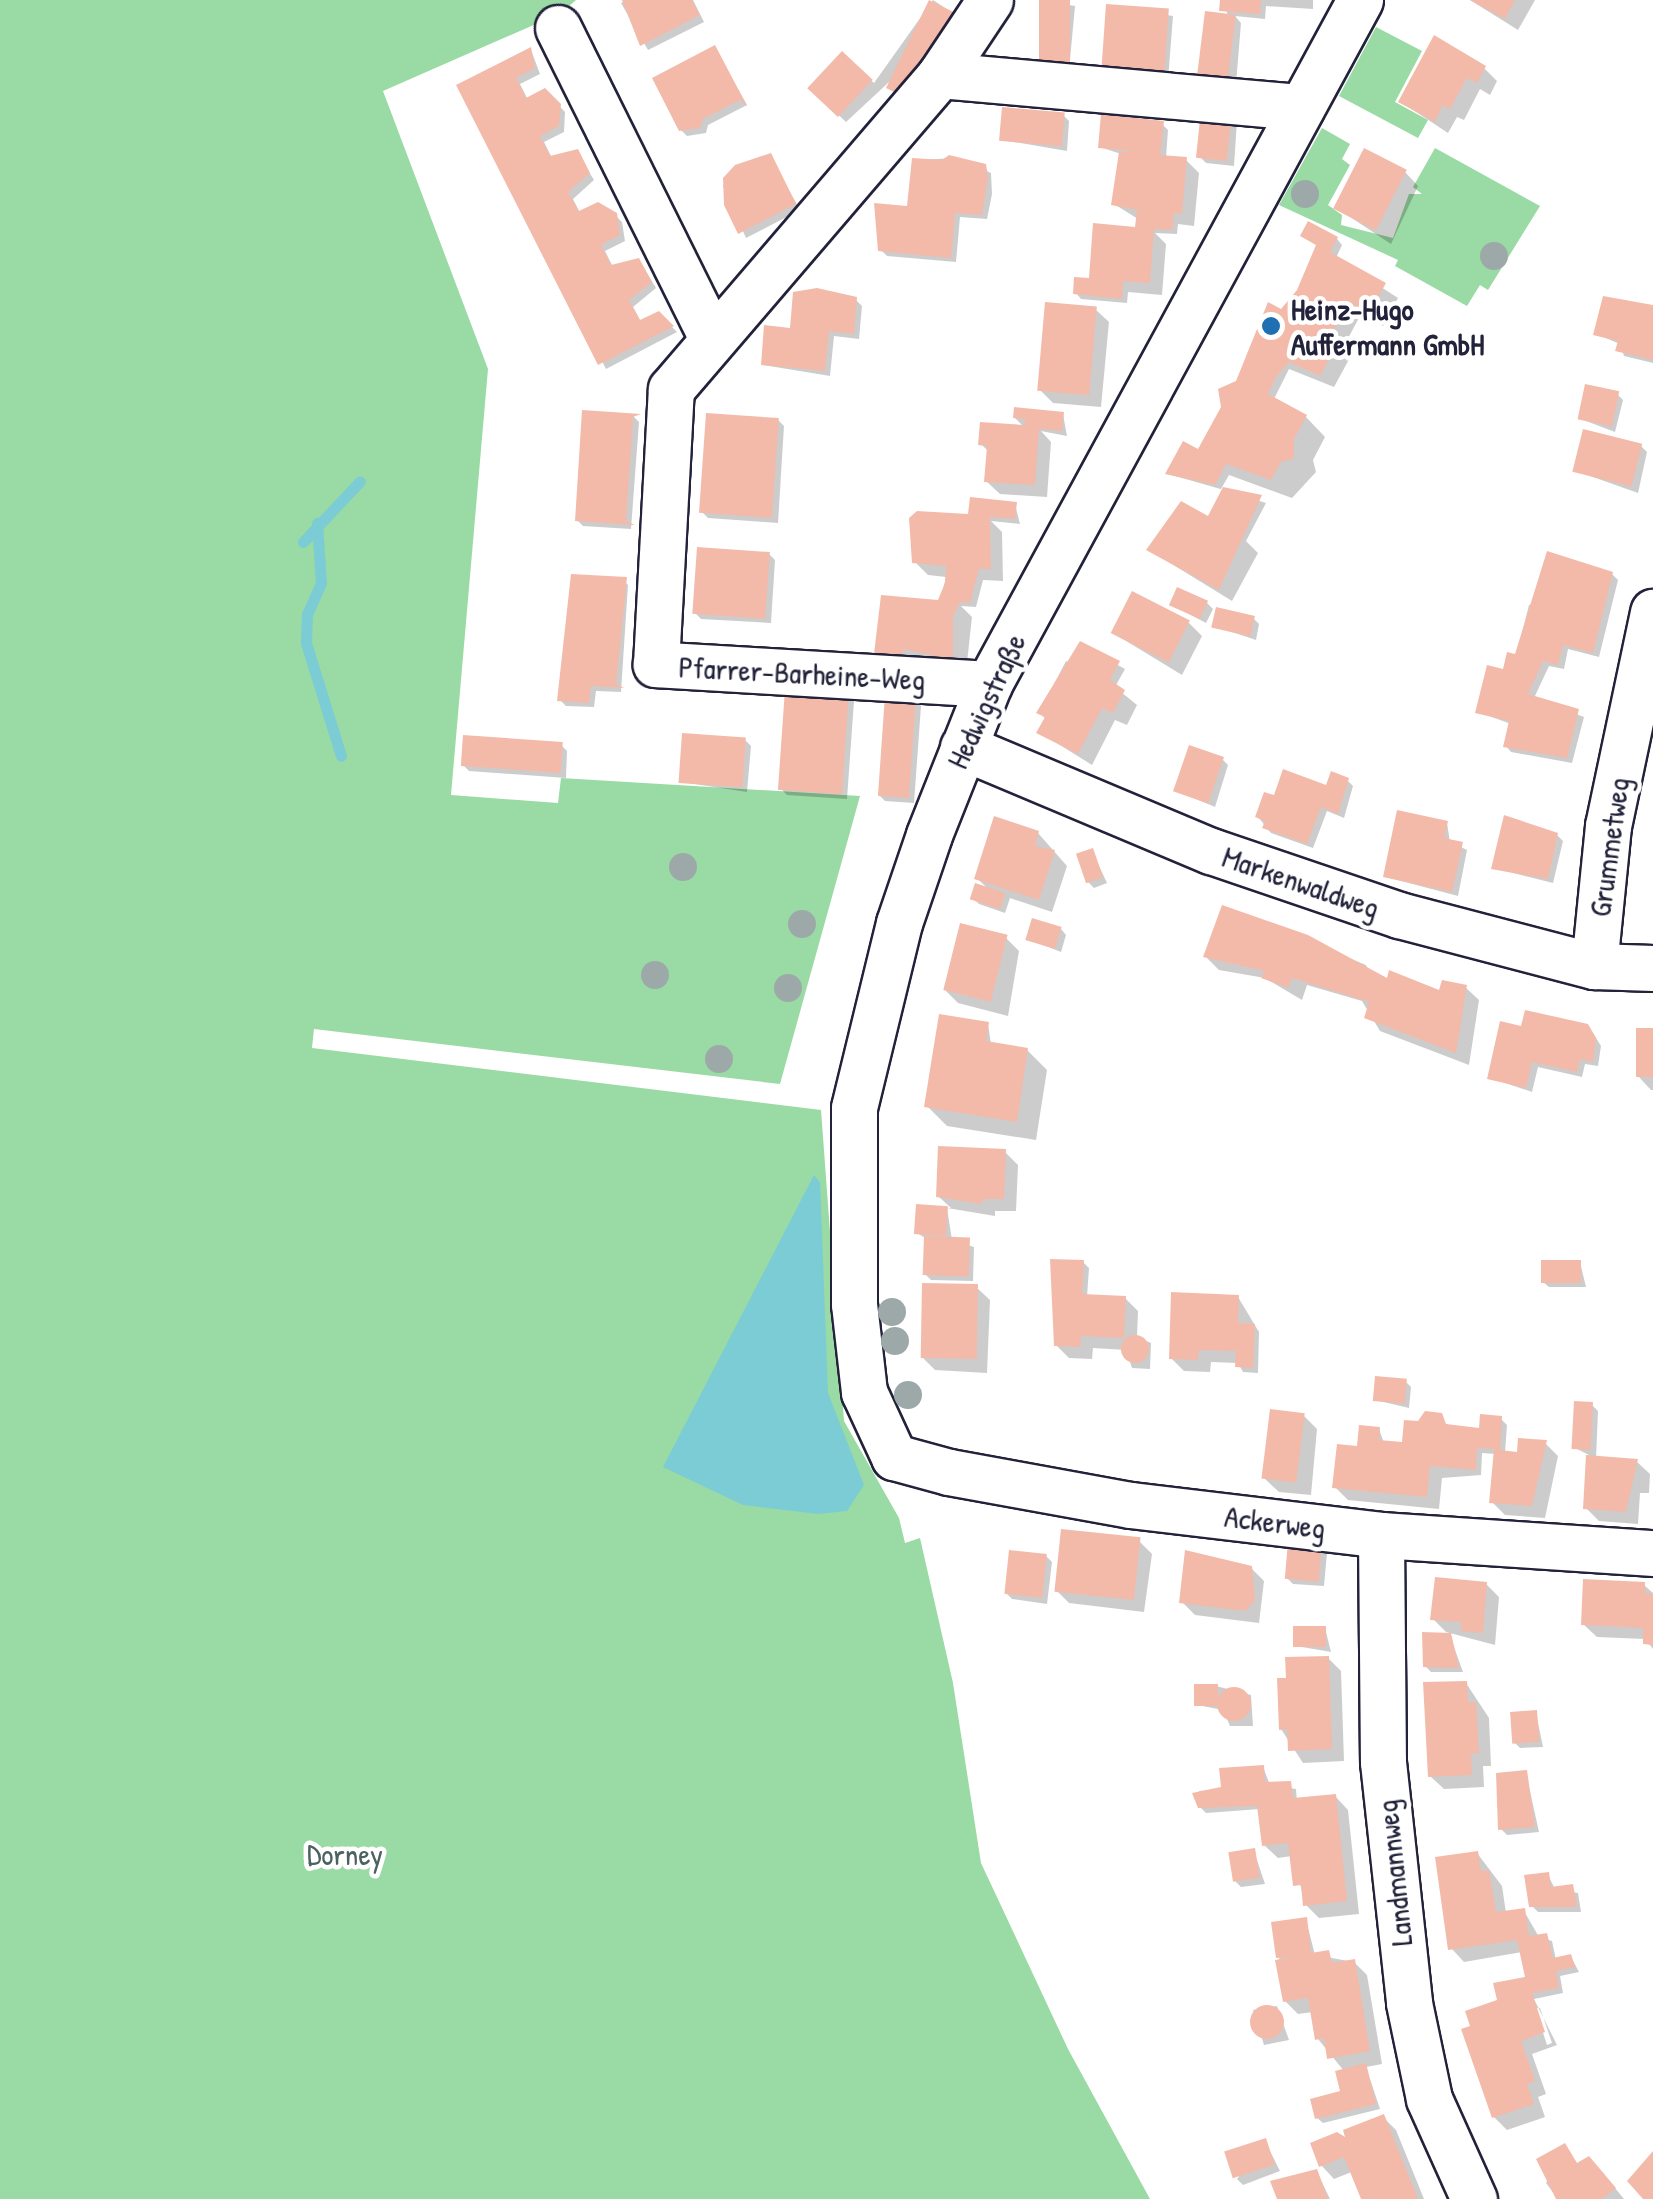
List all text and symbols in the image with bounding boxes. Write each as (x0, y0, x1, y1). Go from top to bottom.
place label: Heinz-Hugo Auffermann GmbH (1291, 291, 1484, 362)
marker: Heinz-Hugo Auffermann GmbH (1260, 315, 1282, 337)
street label: Hedwigstraße (939, 628, 1033, 774)
street label: Pfarrer-Barheine-Weg (678, 649, 926, 697)
street label: Grummetweg (1581, 775, 1637, 919)
street label: Markenwaldweg (1218, 838, 1384, 926)
street label: Ackerweg (1222, 1498, 1328, 1546)
street label: Landmannweg (1368, 1798, 1420, 1948)
park label: Dorney (307, 1836, 383, 1872)

